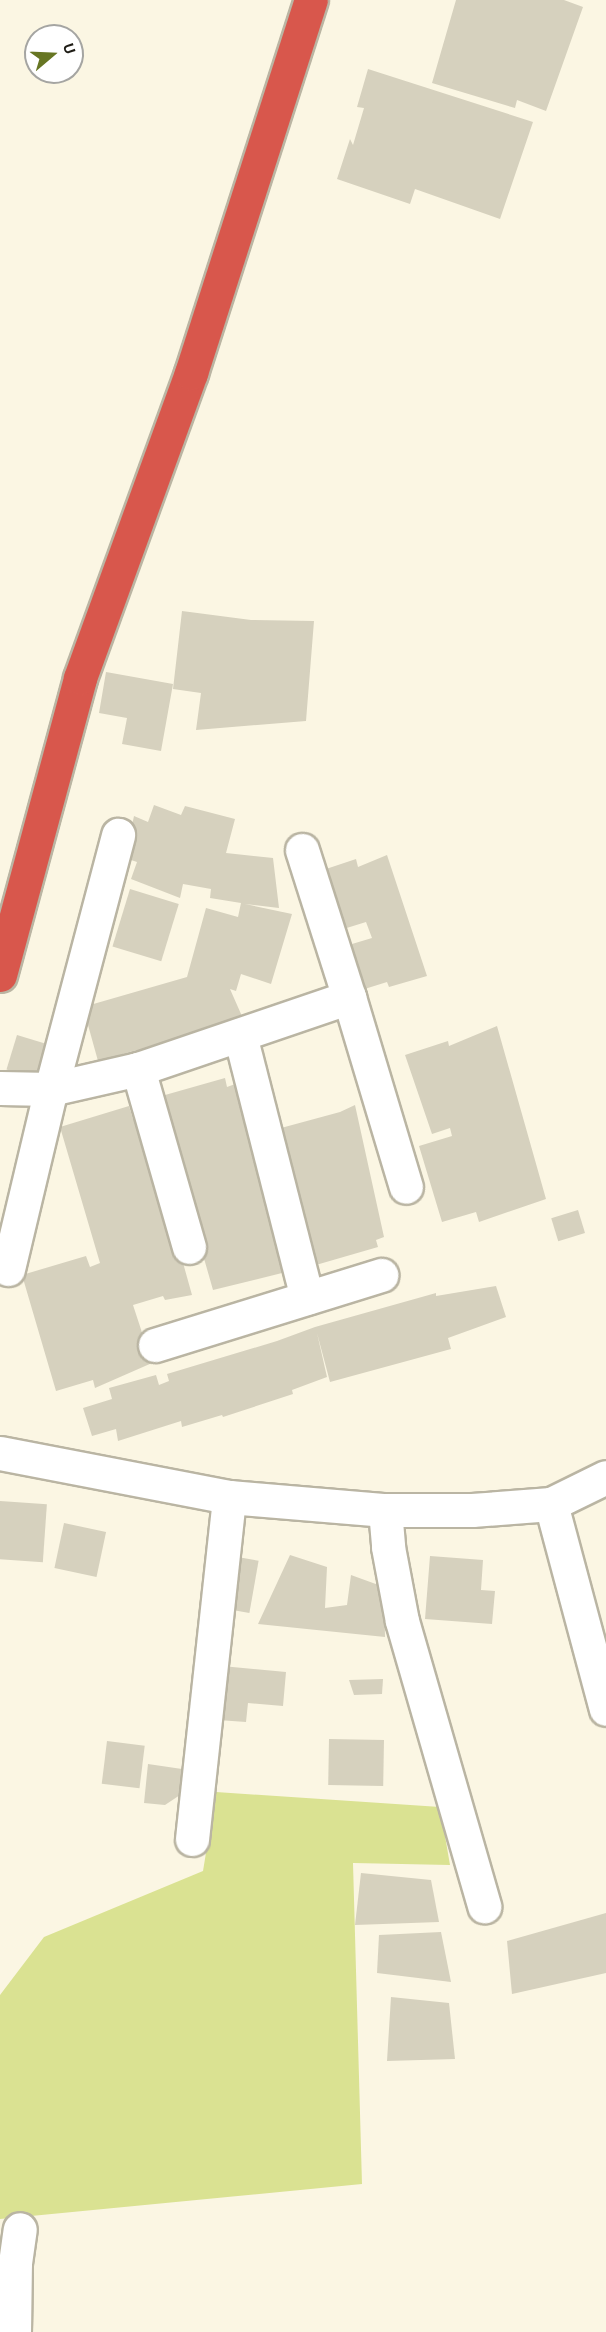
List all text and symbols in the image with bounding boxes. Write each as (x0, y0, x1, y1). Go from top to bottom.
north arrow (24, 24, 84, 84)
text: U (60, 41, 78, 56)

